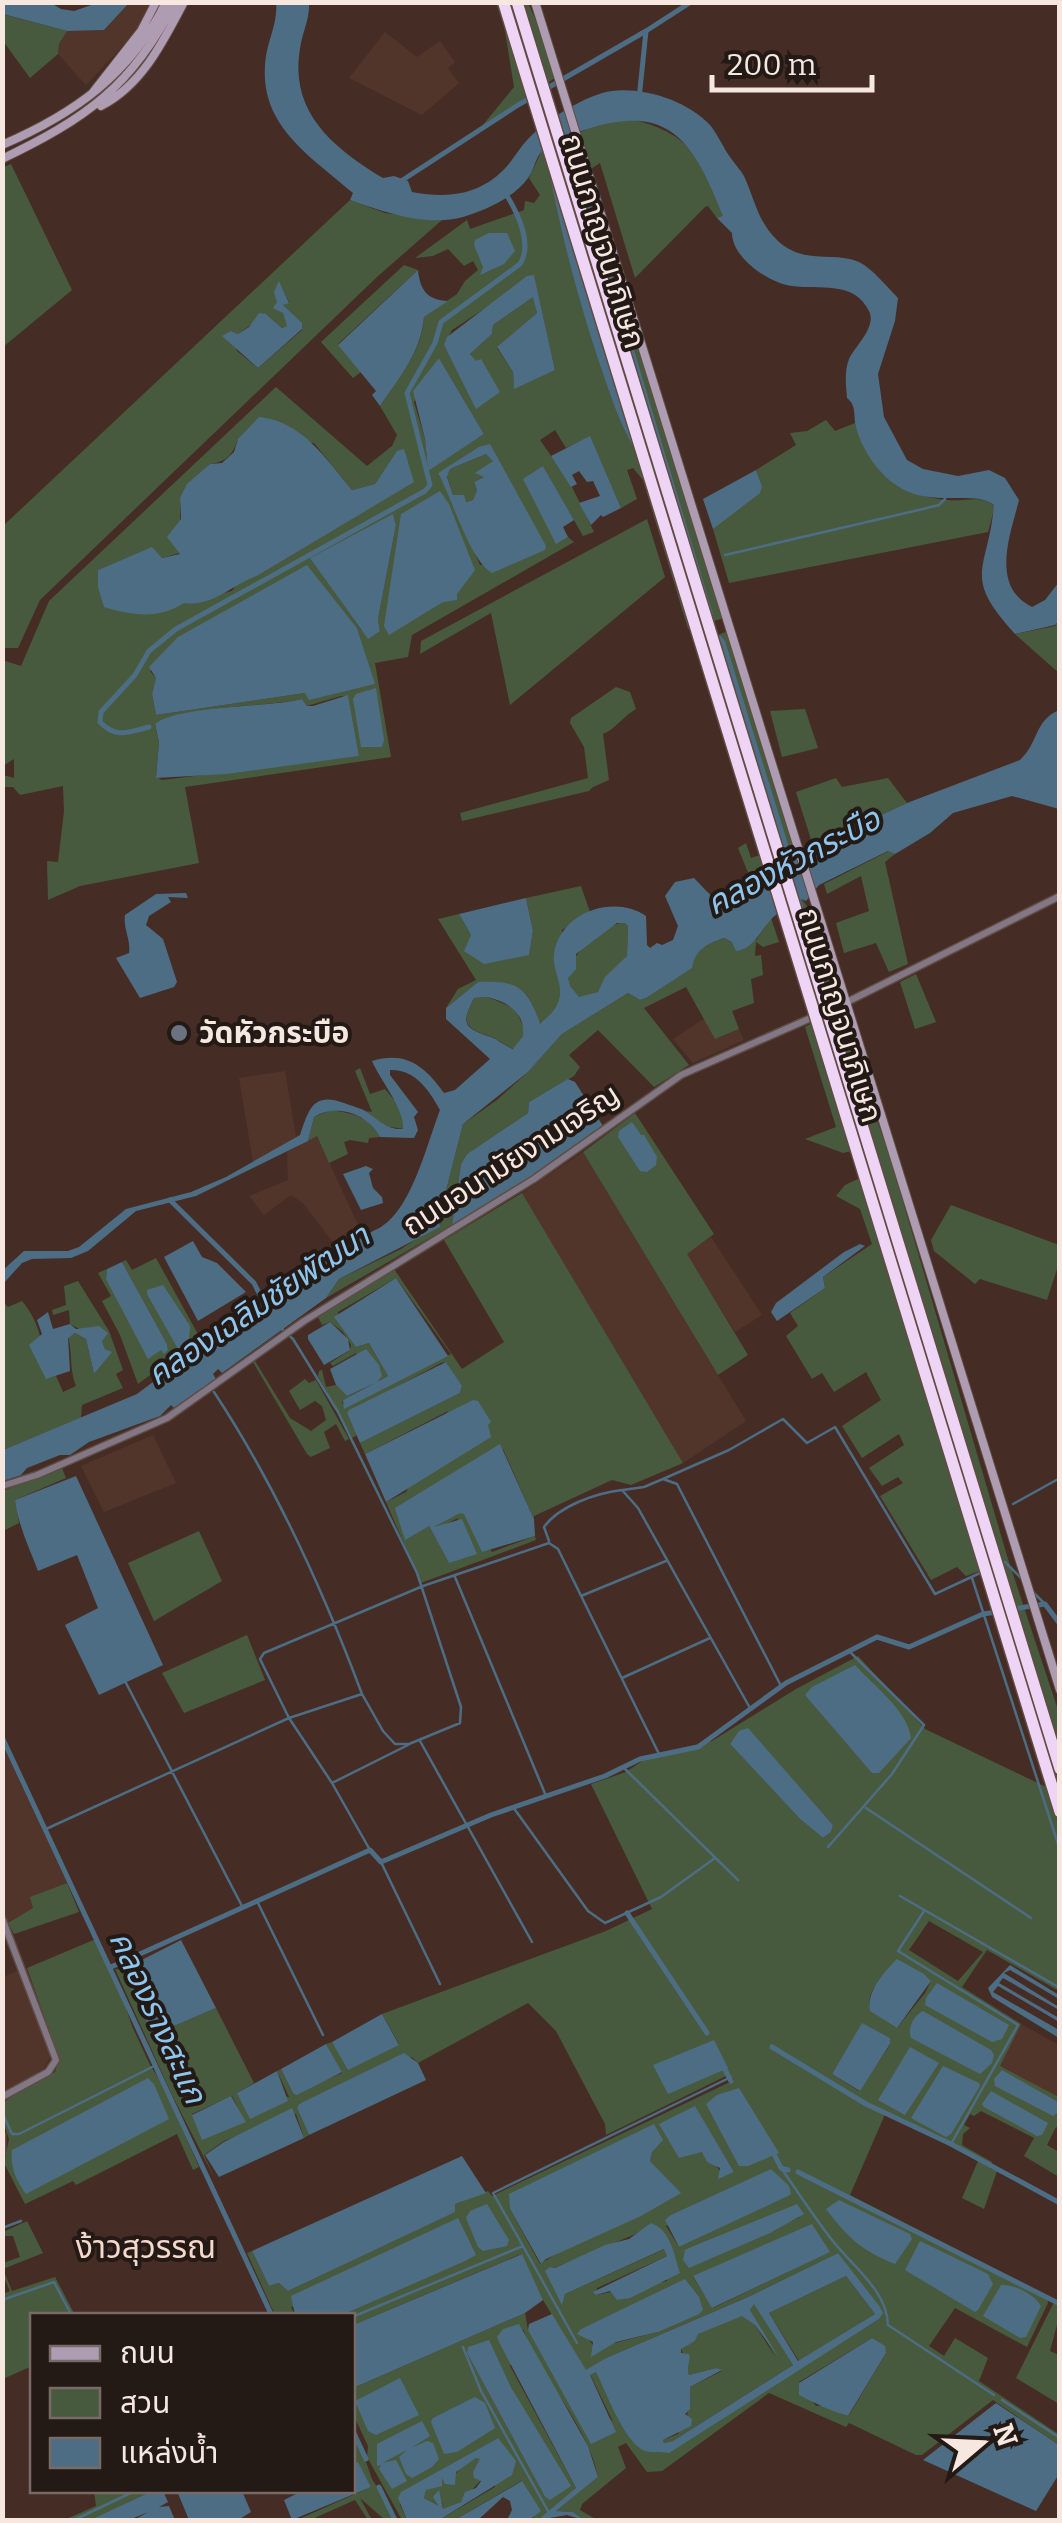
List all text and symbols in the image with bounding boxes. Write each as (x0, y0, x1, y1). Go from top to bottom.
scale bar (712, 30, 872, 92)
text: 200 m (727, 47, 817, 83)
street label: ถนนกาญจนาภิเษก (553, 129, 653, 353)
water label: คลองหัวกระบือ (700, 799, 888, 923)
street label: ถนนกาญจนาภิเษก (790, 903, 890, 1127)
place label: วัดหัวกระบือ (199, 1015, 349, 1051)
marker: วัดหัวกระบือ (168, 1022, 190, 1044)
street label: ถนนอนามัยงามเจริญ (396, 1076, 626, 1244)
water label: คลองเฉลิมชัยพัฒนา (140, 1215, 378, 1393)
water label: คลองรางสะแก (102, 1925, 215, 2111)
district label: ง้าวสุวรรณ (76, 2228, 216, 2266)
legend (30, 2313, 355, 2493)
text: ถนน (120, 2335, 175, 2371)
text: สวน (120, 2385, 170, 2421)
north arrow (932, 2393, 1032, 2493)
text: N (986, 2419, 1024, 2451)
text: แหล่งน้ำ (120, 2432, 218, 2471)

